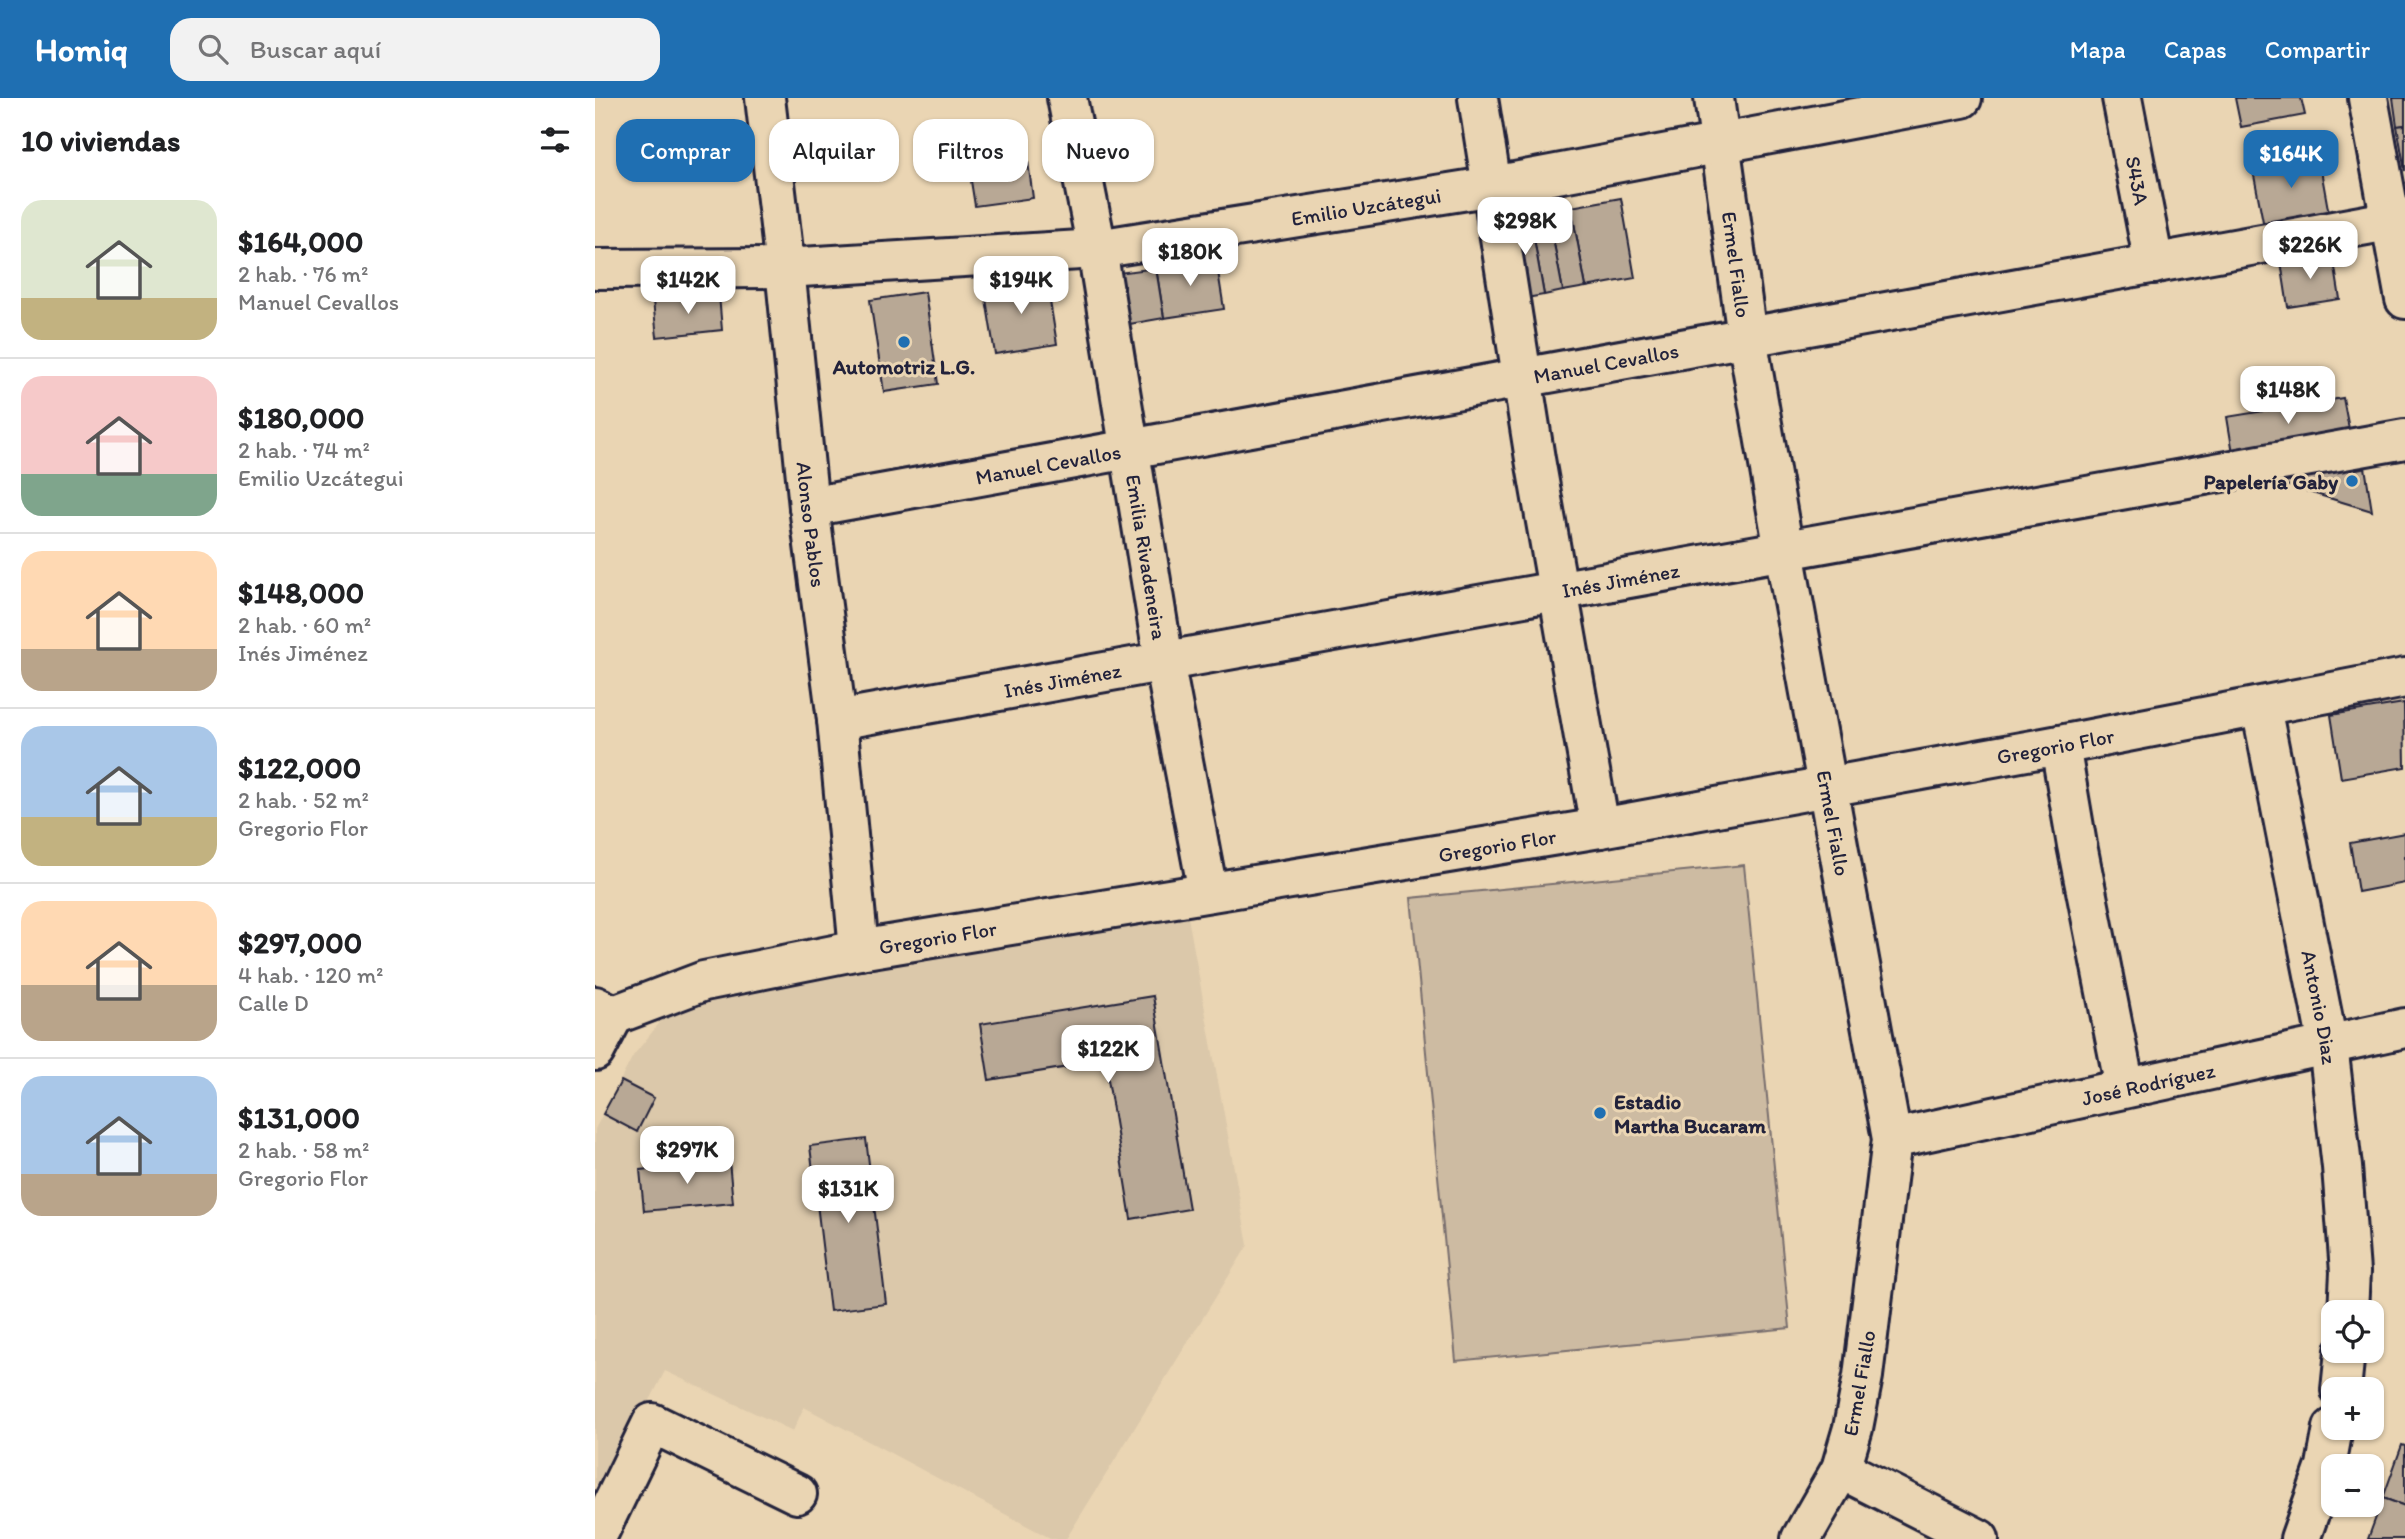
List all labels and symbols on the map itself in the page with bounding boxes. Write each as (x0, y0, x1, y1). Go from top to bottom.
pin: $164K (2242, 130, 2340, 190)
street label: S43A (2121, 154, 2155, 208)
street label: Emilio Uzcátegui (1289, 182, 1443, 230)
pin: $298K (1476, 198, 1574, 257)
street label: Ermel Fiallo (1717, 210, 1757, 319)
pin: $226K (2261, 222, 2359, 281)
pin: $180K (1141, 228, 1239, 288)
pin: $142K (639, 256, 737, 316)
pin: $194K (972, 256, 1070, 316)
marker: Automotriz L.G. (896, 334, 912, 350)
street label: Manuel Cevallos (1531, 337, 1681, 388)
place label: Automotriz L.G. (832, 354, 975, 379)
pin: $148K (2239, 366, 2337, 426)
street label: Manuel Cevallos (973, 438, 1123, 489)
street label: Alonso Pablos (792, 460, 832, 589)
place label: Papelería Gaby (2204, 469, 2338, 495)
street label: Emilia Rivadeneira (1121, 472, 1173, 642)
marker: Papelería Gaby (2344, 473, 2360, 489)
street label: Inés Jiménez (1560, 557, 1682, 602)
street label: Inés Jiménez (1002, 657, 1123, 702)
street label: Gregorio Flor (1995, 722, 2116, 769)
street label: Ermel Fiallo (1812, 768, 1856, 878)
street label: Gregorio Flor (1436, 823, 1558, 867)
street label: Gregorio Flor (877, 915, 998, 959)
street label: Antonio Diaz (2297, 948, 2343, 1066)
pin: $122K (1059, 1026, 1157, 1085)
street label: José Rodríguez (2079, 1057, 2217, 1110)
place label: Estadio Martha Bucaram (1614, 1089, 1766, 1138)
marker: Estadio Martha Bucaram (1592, 1105, 1608, 1121)
pin: $297K (638, 1126, 736, 1186)
pin: $131K (799, 1166, 897, 1225)
street label: Ermel Fiallo (1837, 1328, 1881, 1438)

